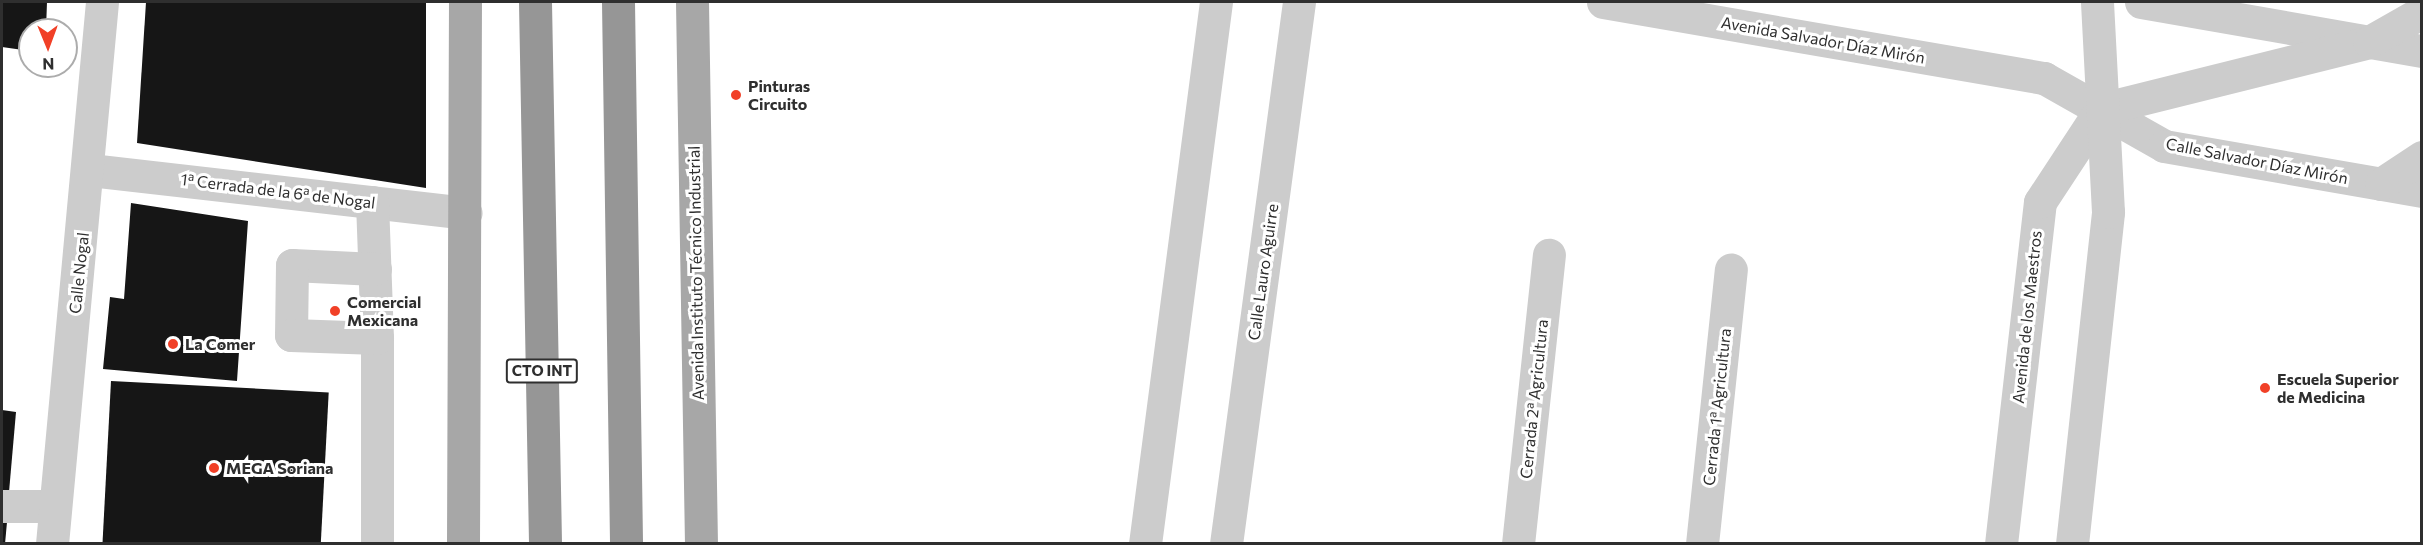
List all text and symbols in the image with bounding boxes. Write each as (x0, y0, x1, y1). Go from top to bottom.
street label: Avenida Salvador Díaz Mirón (1720, 13, 1926, 67)
north arrow (18, 18, 78, 78)
text: N (42, 55, 54, 74)
place label: Pinturas Circuito (748, 76, 810, 114)
marker: Pinturas Circuito (729, 88, 743, 102)
street label: Calle Salvador Díaz Mirón (2164, 134, 2350, 188)
street label: Avenida Instituto Técnico Industrial (684, 146, 708, 400)
street label: 1ª Cerrada de la 6ª de Nogal (180, 170, 376, 212)
street label: Calle Lauro Aguirre (1244, 203, 1282, 341)
street label: Avenida de los Maestros (2008, 230, 2046, 404)
street label: Calle Nogal (65, 231, 93, 315)
place label: Comercial Mexicana (347, 292, 421, 330)
marker: Comercial Mexicana (328, 304, 342, 318)
street label: Cerrada 2ª Agricultura (1516, 318, 1552, 480)
street label: Cerrada 1ª Agricultura (1699, 327, 1735, 487)
place label: La Comer (185, 334, 255, 354)
marker: La Comer (166, 337, 180, 351)
road number: CTO INT (504, 359, 580, 383)
place label: Escuela Superior de Medicina (2277, 369, 2399, 407)
marker: Escuela Superior de Medicina (2258, 381, 2272, 395)
place label: MEGA Soriana (226, 458, 334, 478)
marker: MEGA Soriana (207, 461, 221, 475)

